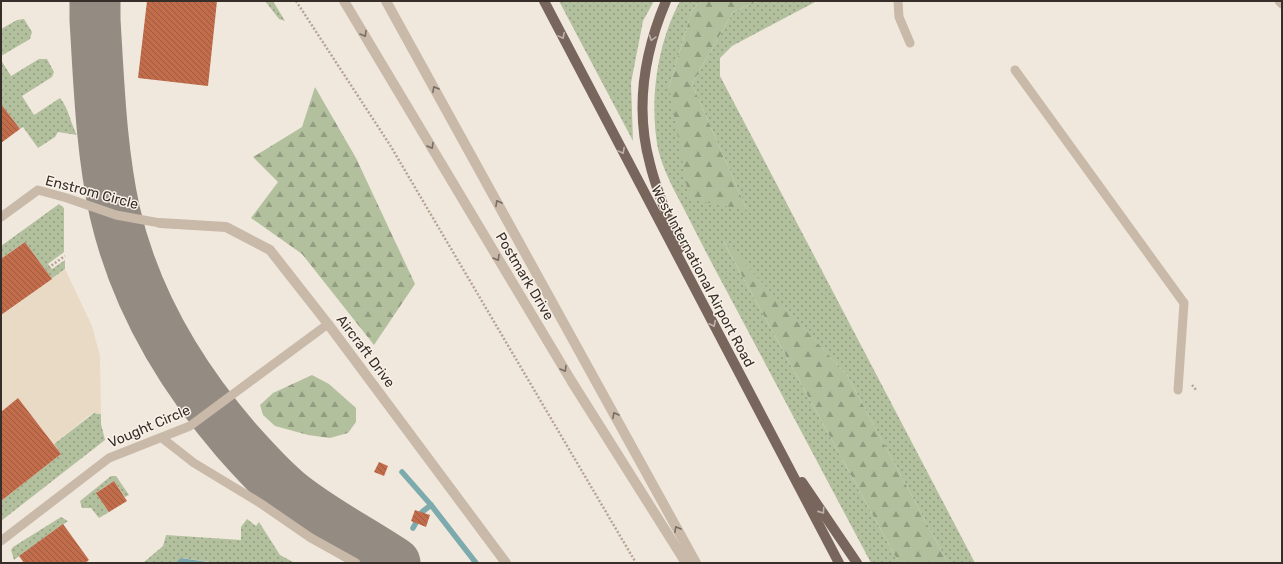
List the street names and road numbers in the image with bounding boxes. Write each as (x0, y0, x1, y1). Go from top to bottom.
street label: Enstrom Circle (44, 172, 140, 213)
street label: West International Airport Road (647, 183, 758, 370)
street label: Postmark Drive (492, 229, 557, 323)
street label: Aircraft Drive (333, 312, 399, 391)
street label: Vought Circle (106, 401, 193, 451)

